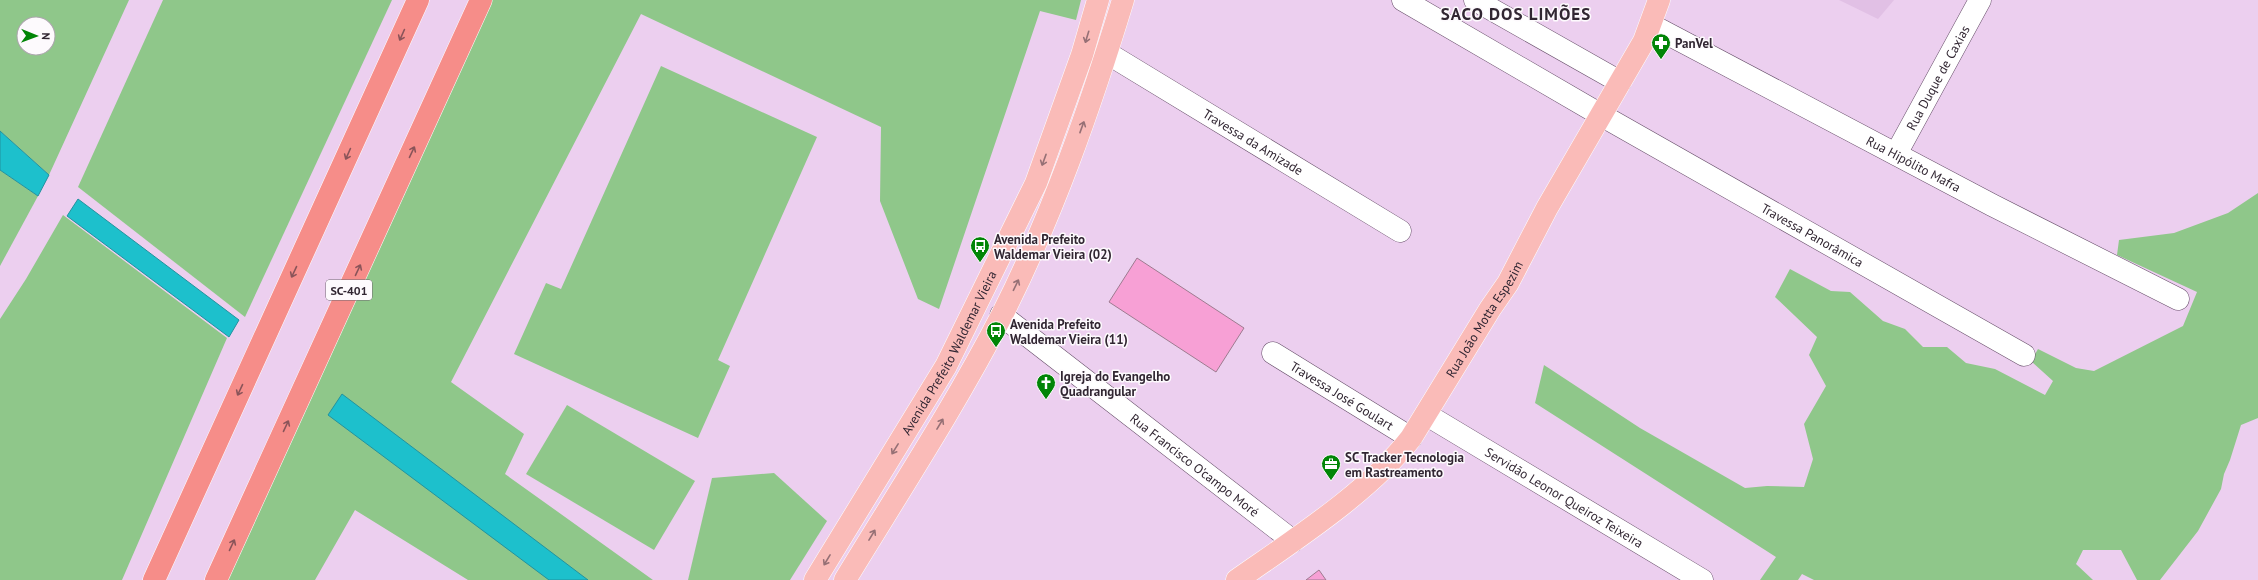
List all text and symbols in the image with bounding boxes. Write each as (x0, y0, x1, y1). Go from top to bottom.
district label: SACO DOS LIMÕES (1441, 3, 1591, 25)
north arrow (16, 16, 56, 56)
street label: Rua Duque de Caxias (1902, 22, 1973, 133)
one-way arrow (398, 29, 405, 41)
one-way arrow (1083, 31, 1090, 44)
text: N (39, 32, 53, 40)
pharmacy icon: PanVel (1650, 32, 1672, 60)
place label: PanVel (1675, 35, 1713, 52)
street label: Travessa da Amizade (1200, 105, 1306, 179)
one-way arrow (1078, 121, 1086, 133)
street label: Rua Hipólito Mafra (1863, 132, 1964, 196)
one-way arrow (409, 146, 416, 158)
one-way arrow (344, 147, 351, 159)
one-way arrow (1040, 154, 1048, 166)
street label: Travessa Panorâmica (1758, 199, 1867, 271)
place label: Avenida Prefeito Waldemar Vieira (02) (994, 231, 1112, 263)
bus stop icon: Avenida Prefeito Waldemar Vieira (02) (969, 235, 991, 263)
street label: Rua João Motta Espezim (1442, 258, 1527, 381)
one-way arrow (355, 264, 362, 276)
one-way arrow (290, 266, 297, 278)
street label: Avenida Prefeito Waldemar Vieira (897, 268, 1000, 438)
road number: SC-401 (326, 280, 372, 300)
one-way arrow (1013, 280, 1020, 292)
place label: Avenida Prefeito Waldemar Vieira (11) (1010, 316, 1128, 348)
bus stop icon: Avenida Prefeito Waldemar Vieira (11) (985, 320, 1007, 348)
street label: Travessa José Goulart (1287, 357, 1397, 434)
place label: Igreja do Evangelho Quadrangular (1060, 368, 1170, 400)
church icon: Igreja do Evangelho Quadrangular (1035, 372, 1057, 400)
one-way arrow (236, 384, 243, 396)
street label: Rua Francisco O'campo Moré (1127, 410, 1263, 520)
one-way arrow (936, 419, 944, 430)
one-way arrow (283, 421, 290, 433)
one-way arrow (890, 443, 898, 455)
street label: Servidão Leonor Queiroz Teixeira (1482, 443, 1646, 551)
place label: SC Tracker Tecnologia em Rastreamento (1345, 449, 1464, 481)
office icon: SC Tracker Tecnologia em Rastreamento (1320, 453, 1342, 481)
one-way arrow (869, 529, 877, 541)
one-way arrow (229, 539, 236, 551)
one-way arrow (823, 554, 831, 565)

